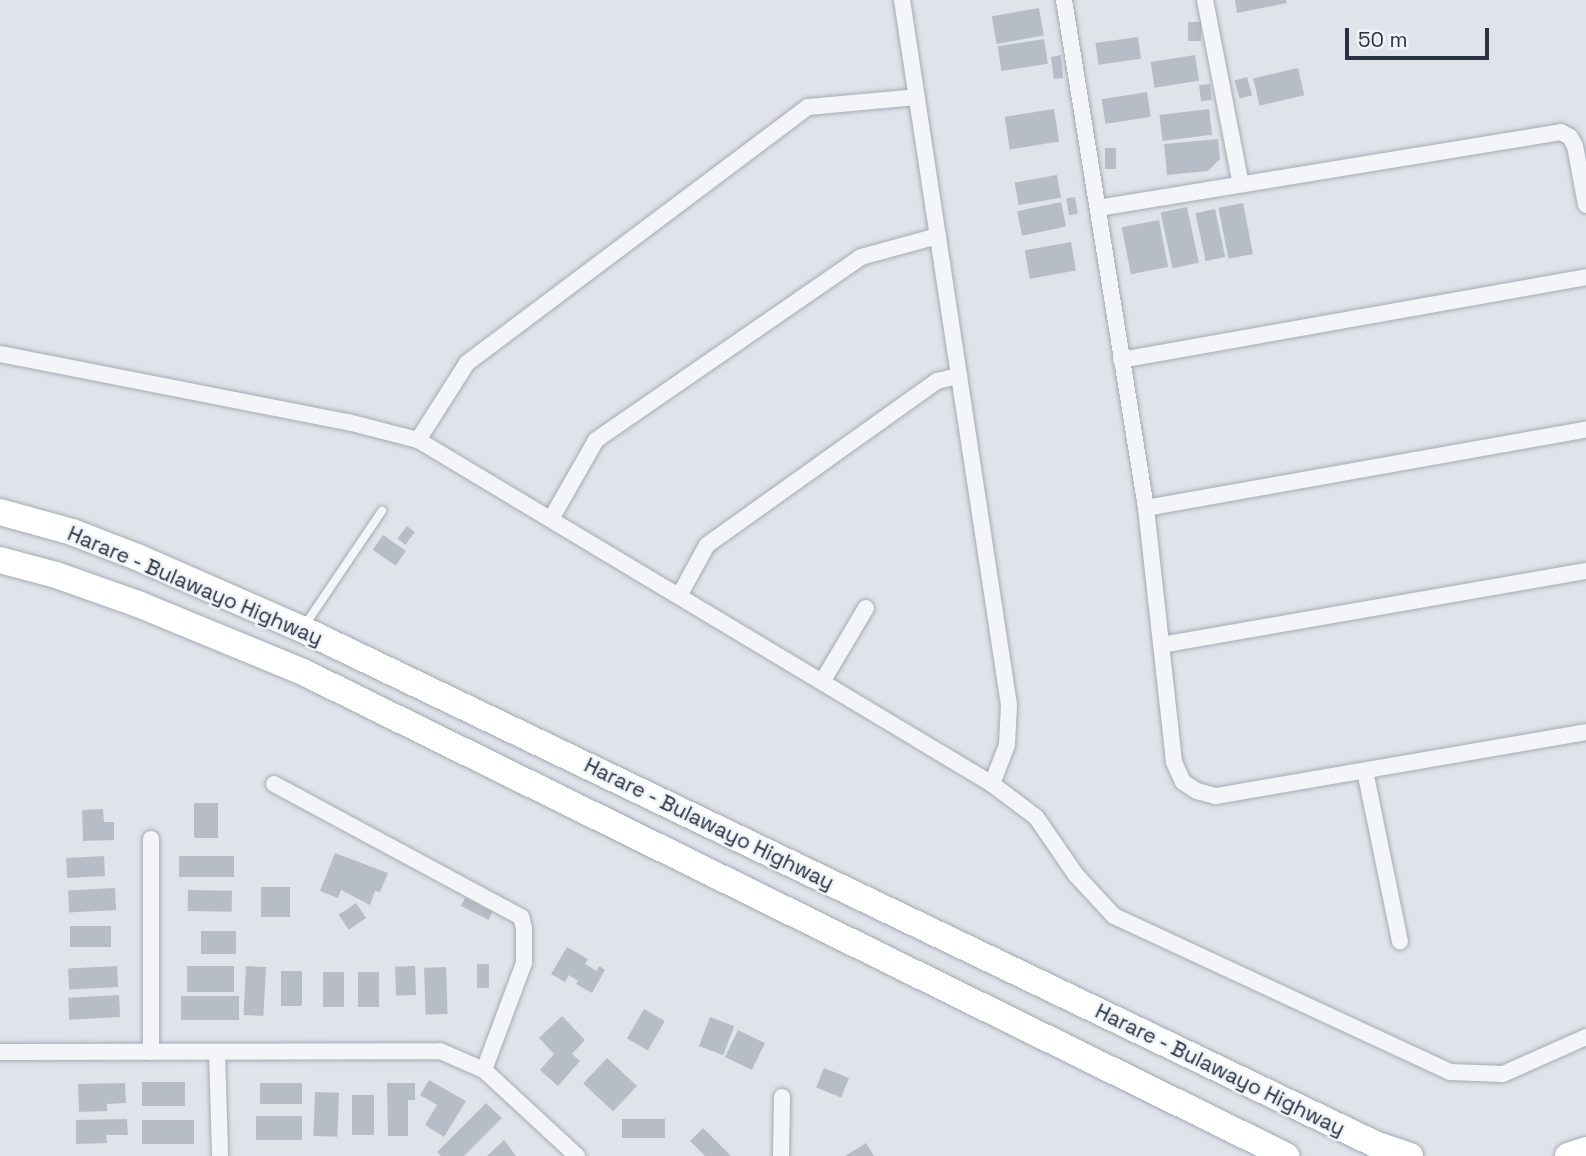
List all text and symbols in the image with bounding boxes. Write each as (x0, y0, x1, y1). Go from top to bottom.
scale bar (1348, 14, 1492, 58)
text: 50 m (1358, 26, 1408, 53)
street label: Harare - Bulawayo Highway (63, 521, 327, 651)
street label: Harare - Bulawayo Highway (580, 752, 838, 896)
street label: Harare - Bulawayo Highway (1091, 998, 1349, 1142)

